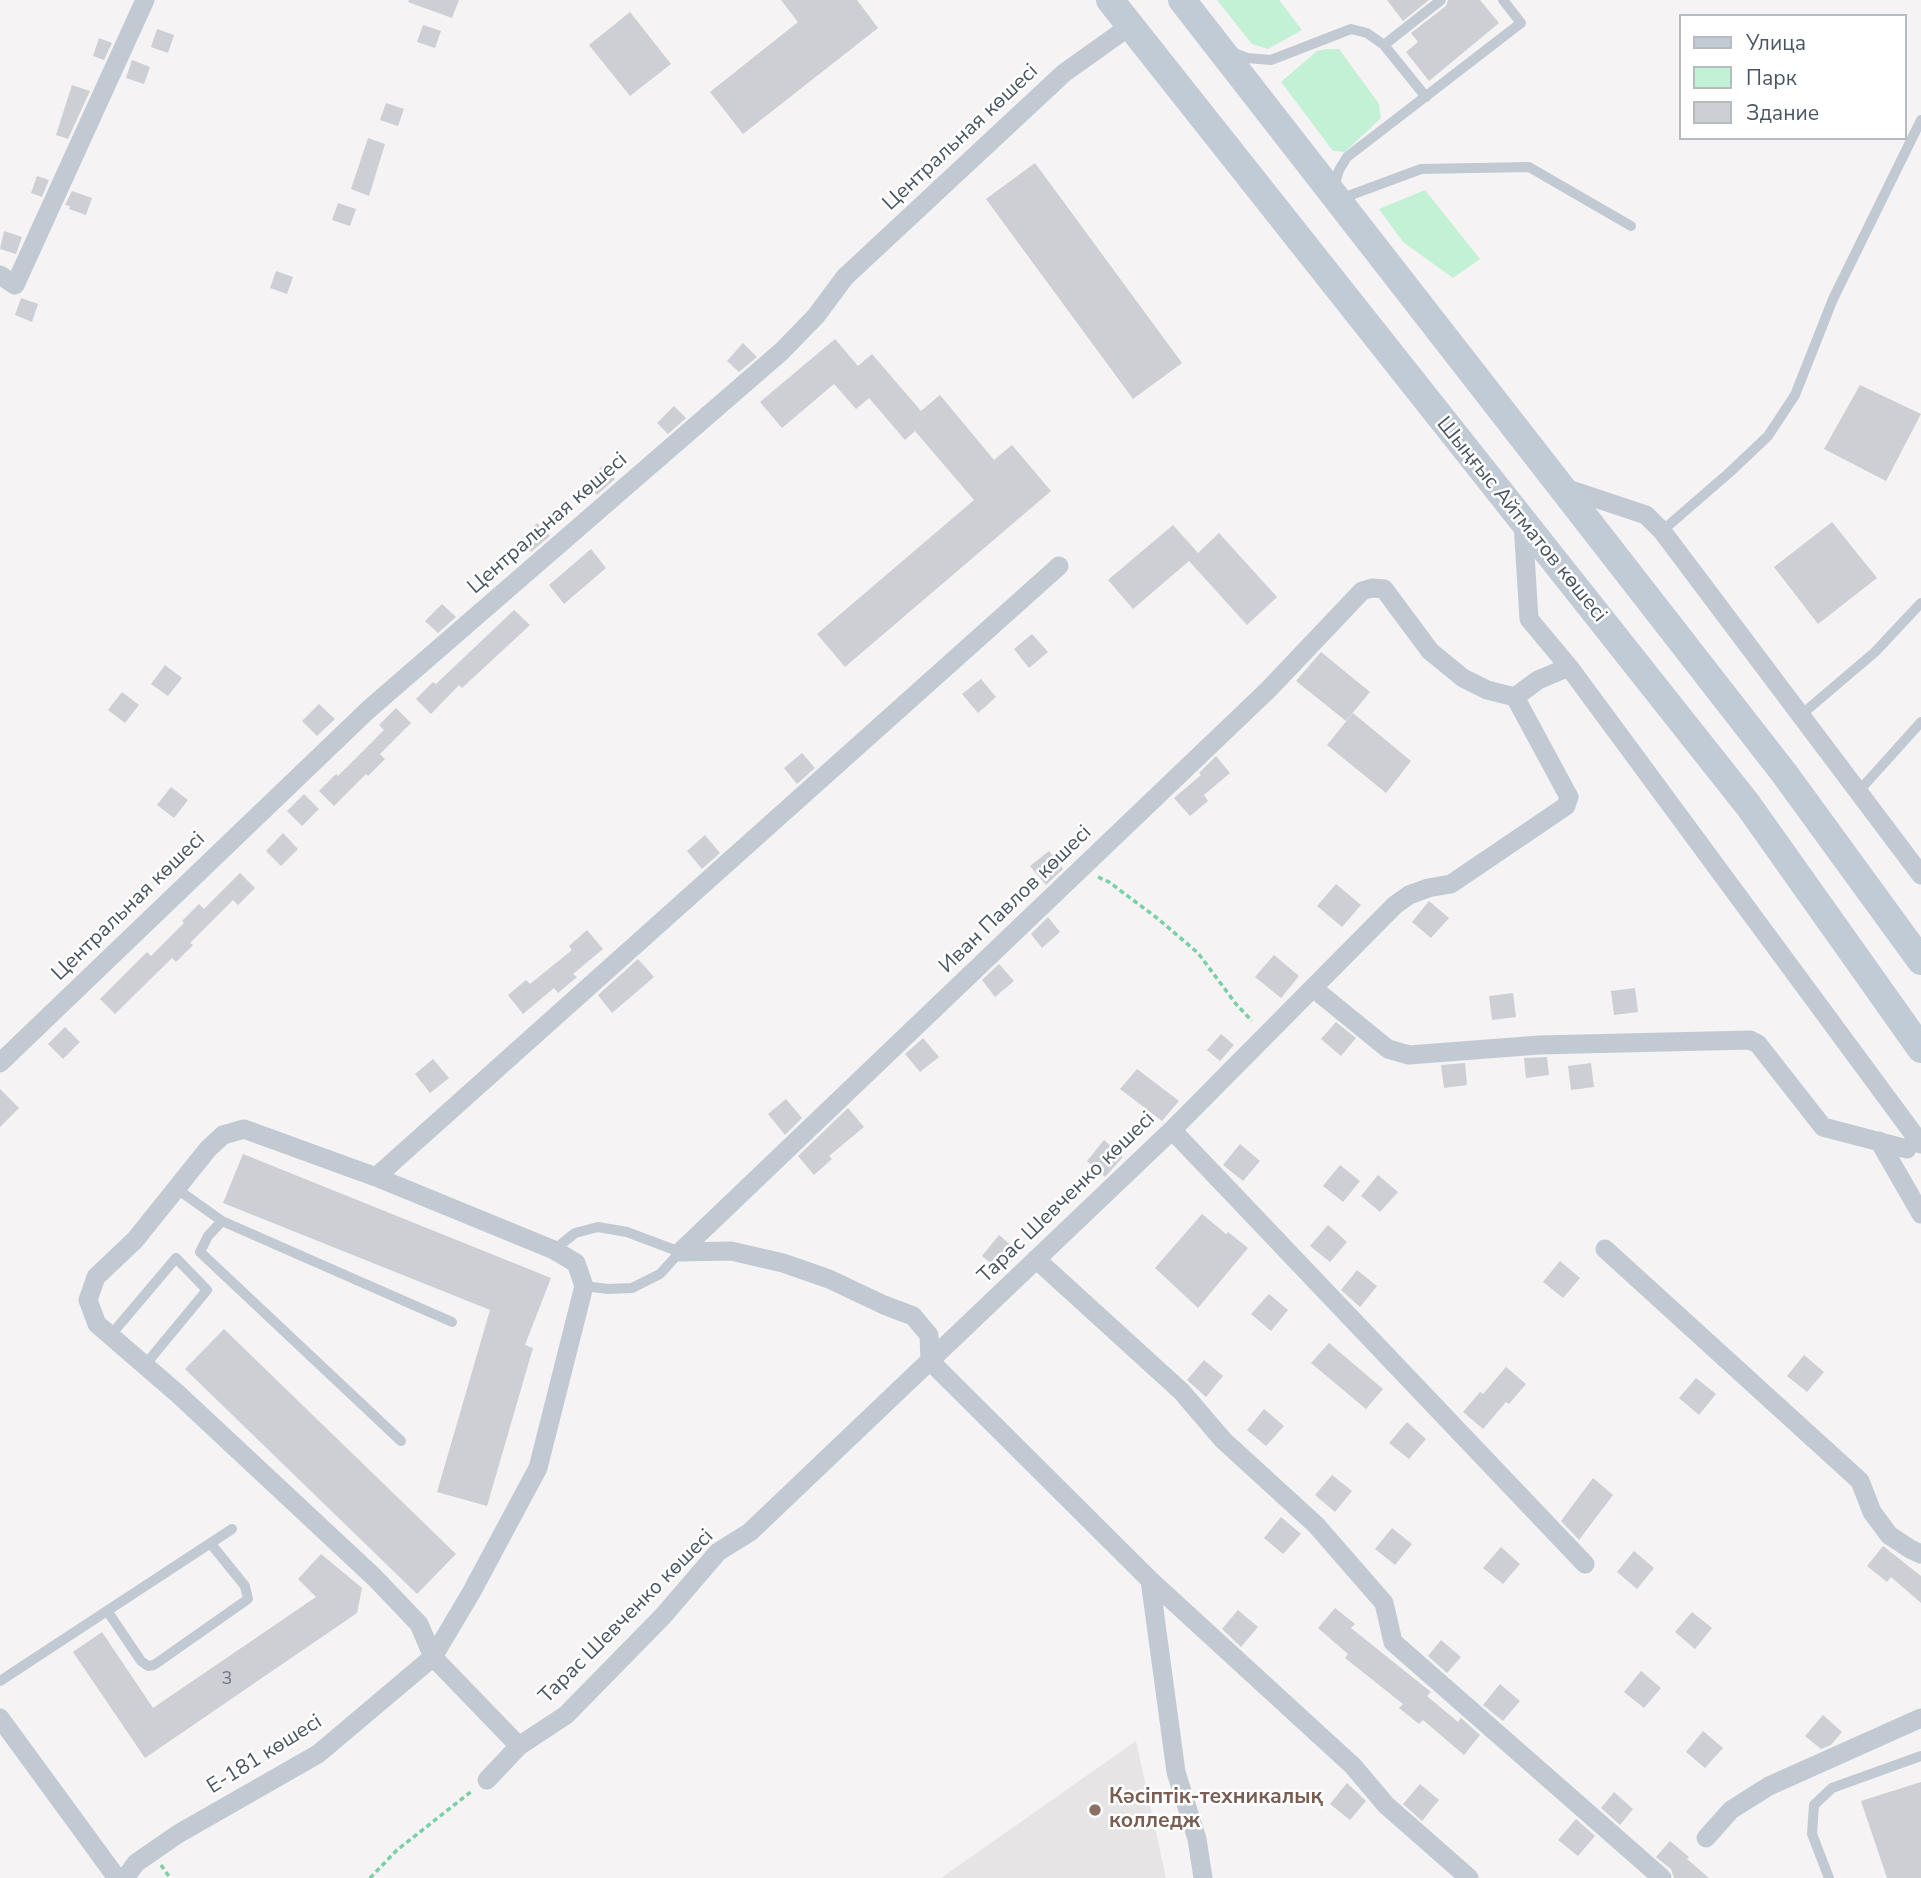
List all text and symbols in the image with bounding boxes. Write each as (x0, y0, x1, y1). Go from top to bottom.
legend (1680, 14, 1907, 140)
text: Улица (1746, 29, 1806, 57)
street label: Центральная көшесі (878, 59, 1044, 217)
text: Парк (1746, 64, 1797, 92)
text: Здание (1746, 99, 1819, 127)
street label: Шыңғыс Айтматов көшесі (1430, 412, 1612, 628)
street label: Центральная көшесі (463, 448, 633, 600)
street label: Иван Павлов көшесі (935, 821, 1097, 979)
street label: Центральная көшесі (47, 827, 211, 987)
street label: Тарас Шевченко көшесі (973, 1107, 1161, 1289)
street label: Тарас Шевченко көшесі (535, 1525, 719, 1709)
house number: 3 (222, 1669, 232, 1691)
street label: Е-181 көшесі (203, 1710, 327, 1800)
place label: Кәсіптік-техникалық колледж (1109, 1785, 1323, 1835)
marker: Кәсіптік-техникалық колледж (1087, 1802, 1103, 1818)

